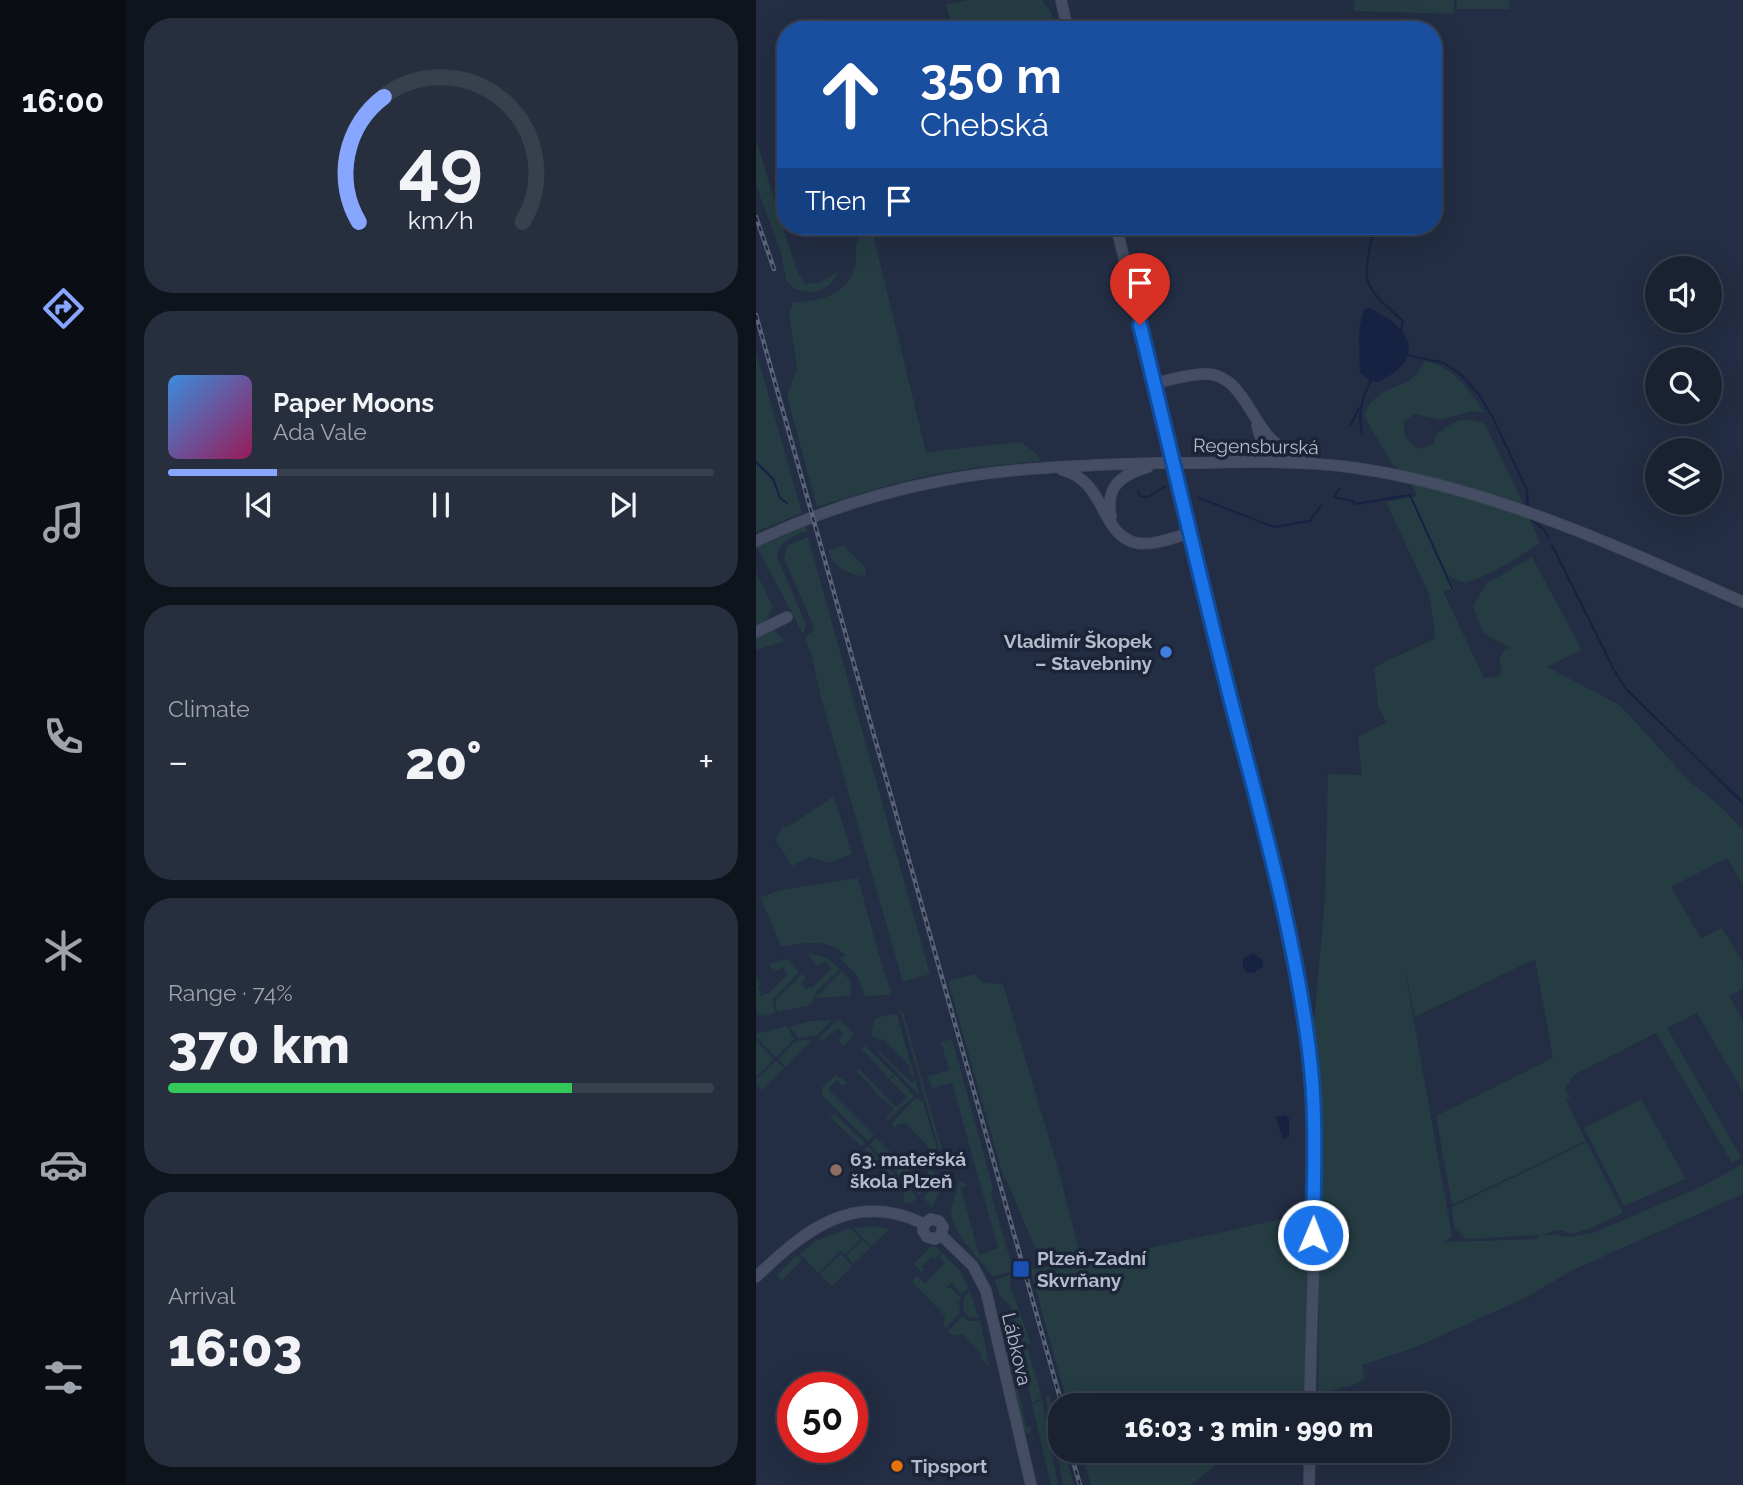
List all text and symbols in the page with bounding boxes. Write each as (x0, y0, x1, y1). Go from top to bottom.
text: 350 m (920, 47, 1062, 104)
icon: ahead (805, 49, 896, 140)
text: 16:00 (22, 82, 104, 119)
text: Chebská (920, 106, 1049, 143)
text: 49 (399, 124, 483, 209)
icon: arrive (880, 182, 918, 220)
text: Then (805, 186, 866, 216)
text: km/h (408, 205, 474, 235)
pin (1110, 253, 1170, 325)
map controls (1645, 256, 1722, 515)
button: sound (1645, 256, 1722, 333)
icon: arrive (1121, 264, 1159, 302)
icon: directions (39, 284, 88, 333)
button: search (1645, 347, 1722, 424)
text: Paper Moons (273, 388, 434, 418)
text: Ada Vale (273, 418, 367, 445)
street label: Regensburská (1193, 434, 1319, 458)
button: layers (1645, 438, 1722, 515)
icon: previous (240, 486, 278, 524)
icon: pause (422, 486, 460, 524)
icon: next (604, 486, 642, 524)
icon: music (39, 498, 88, 547)
place label: Vladimír Škopek – Stavebniny (1004, 630, 1153, 674)
marker: Vladimír Škopek – Stavebniny (1158, 644, 1174, 660)
text: Climate (168, 695, 250, 722)
icon: phone (39, 712, 88, 761)
text: 20° (405, 730, 482, 791)
text: − (168, 739, 188, 784)
text: + (698, 739, 714, 784)
icon: climate (39, 926, 88, 975)
text: Range · 74% (168, 979, 293, 1006)
text: 370 km (168, 1014, 350, 1075)
icon: car (39, 1140, 88, 1189)
place label: 63. mateřská škola Plzeň (850, 1148, 966, 1192)
marker: 63. mateřská škola Plzeň (828, 1162, 844, 1178)
position arrow (1276, 1198, 1350, 1272)
place label: Plzeň-Zadní Skvrňany (1037, 1247, 1147, 1291)
marker: Plzeň-Zadní Skvrňany (1011, 1259, 1031, 1279)
text: Arrival (168, 1282, 235, 1309)
street label: Lábkova (998, 1311, 1036, 1387)
text: 16:03 (168, 1317, 302, 1378)
icon: filters (39, 1353, 88, 1402)
speed limit sign: 50 (777, 1372, 868, 1463)
text: 16:03 · 3 min · 990 m (1125, 1413, 1373, 1443)
place label: Tipsport (911, 1455, 988, 1477)
marker: Tipsport (889, 1458, 905, 1474)

